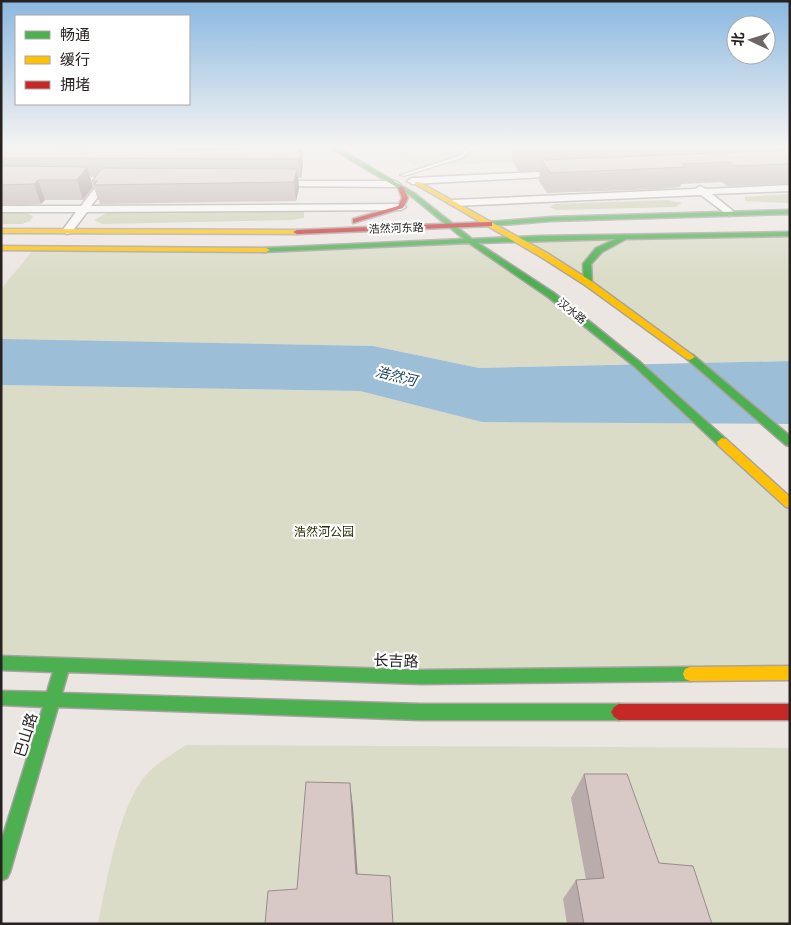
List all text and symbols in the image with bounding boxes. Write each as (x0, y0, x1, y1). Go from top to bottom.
legend (15, 15, 190, 105)
north arrow (726, 15, 776, 65)
text: 畅通 (60, 26, 90, 44)
text: 北 (730, 32, 747, 47)
text: 缓行 (60, 51, 90, 69)
text: 拥堵 (60, 76, 90, 94)
street label: 浩然河东路 (368, 221, 424, 236)
street label: 汉水路 (555, 296, 589, 327)
water label: 浩然河 (374, 363, 421, 390)
park label: 浩然河公园 (294, 525, 354, 539)
street label: 长吉路 (373, 651, 419, 671)
street label: 巴山路 (11, 711, 41, 759)

